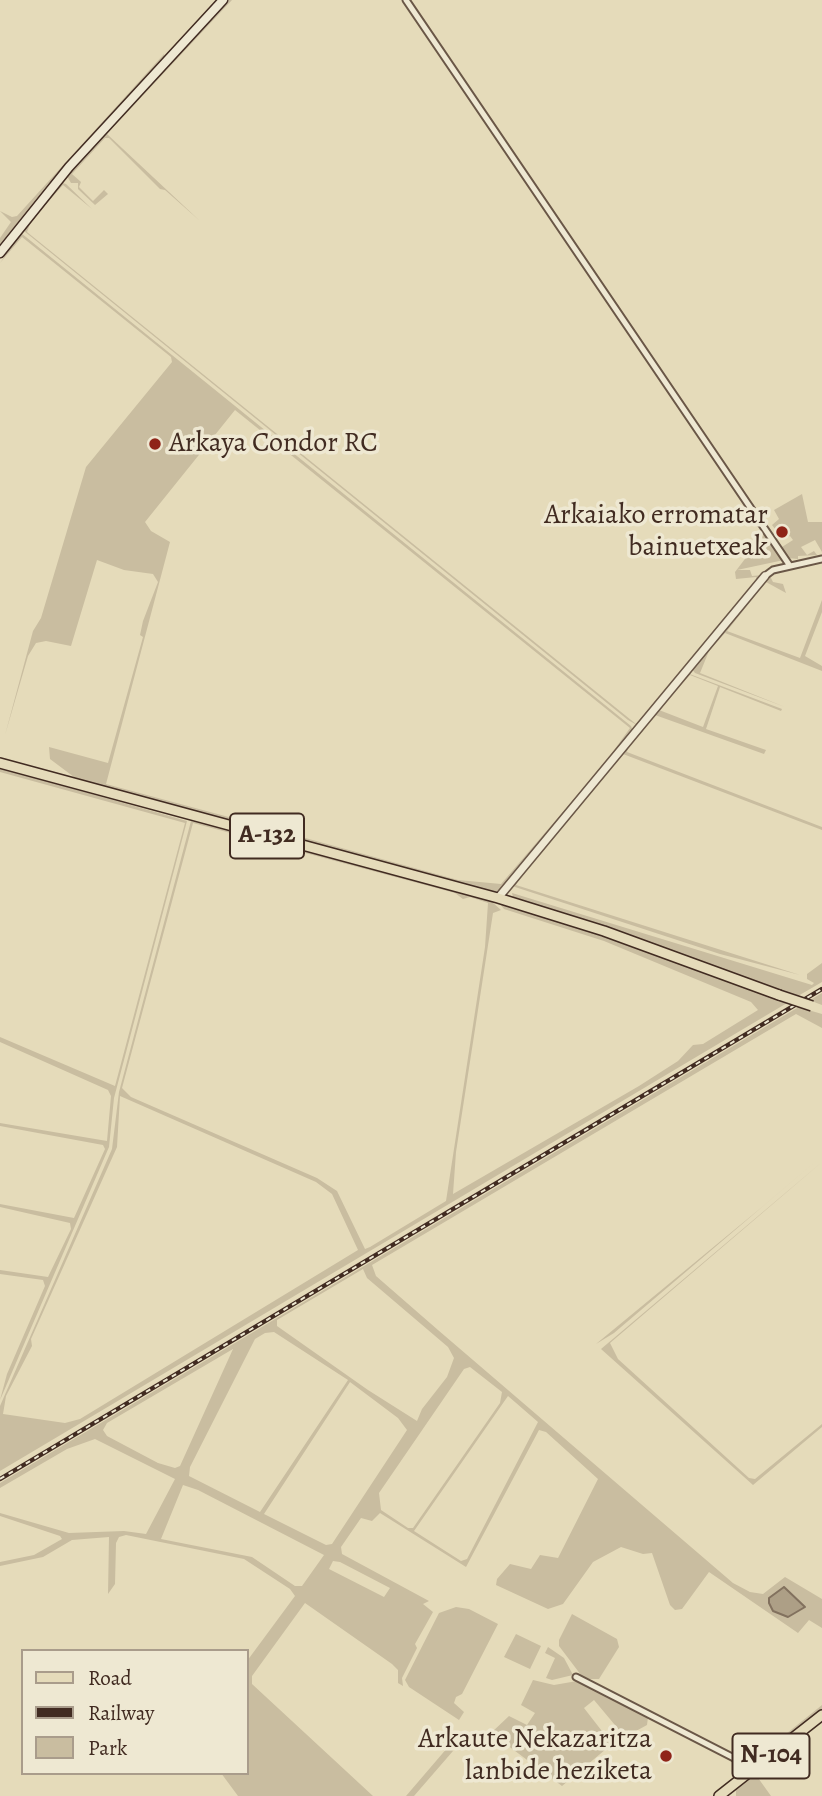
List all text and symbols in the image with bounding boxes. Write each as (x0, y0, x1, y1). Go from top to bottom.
place label: Arkaya Condor RC (169, 427, 378, 461)
marker: Arkaya Condor RC (147, 436, 163, 452)
place label: Arkaiako erromatar bainuetxeak (544, 499, 768, 565)
marker: Arkaiako erromatar bainuetxeak (774, 524, 790, 540)
road number: A-132 (230, 814, 304, 858)
legend (21, 1649, 248, 1775)
text: Road (88, 1664, 132, 1692)
text: Railway (88, 1699, 154, 1727)
place label: Arkaute Nekazaritza lanbide heziketa (418, 1723, 652, 1789)
text: Park (88, 1734, 127, 1762)
road number: N-104 (732, 1734, 810, 1778)
marker: Arkaute Nekazaritza lanbide heziketa (658, 1748, 674, 1764)

